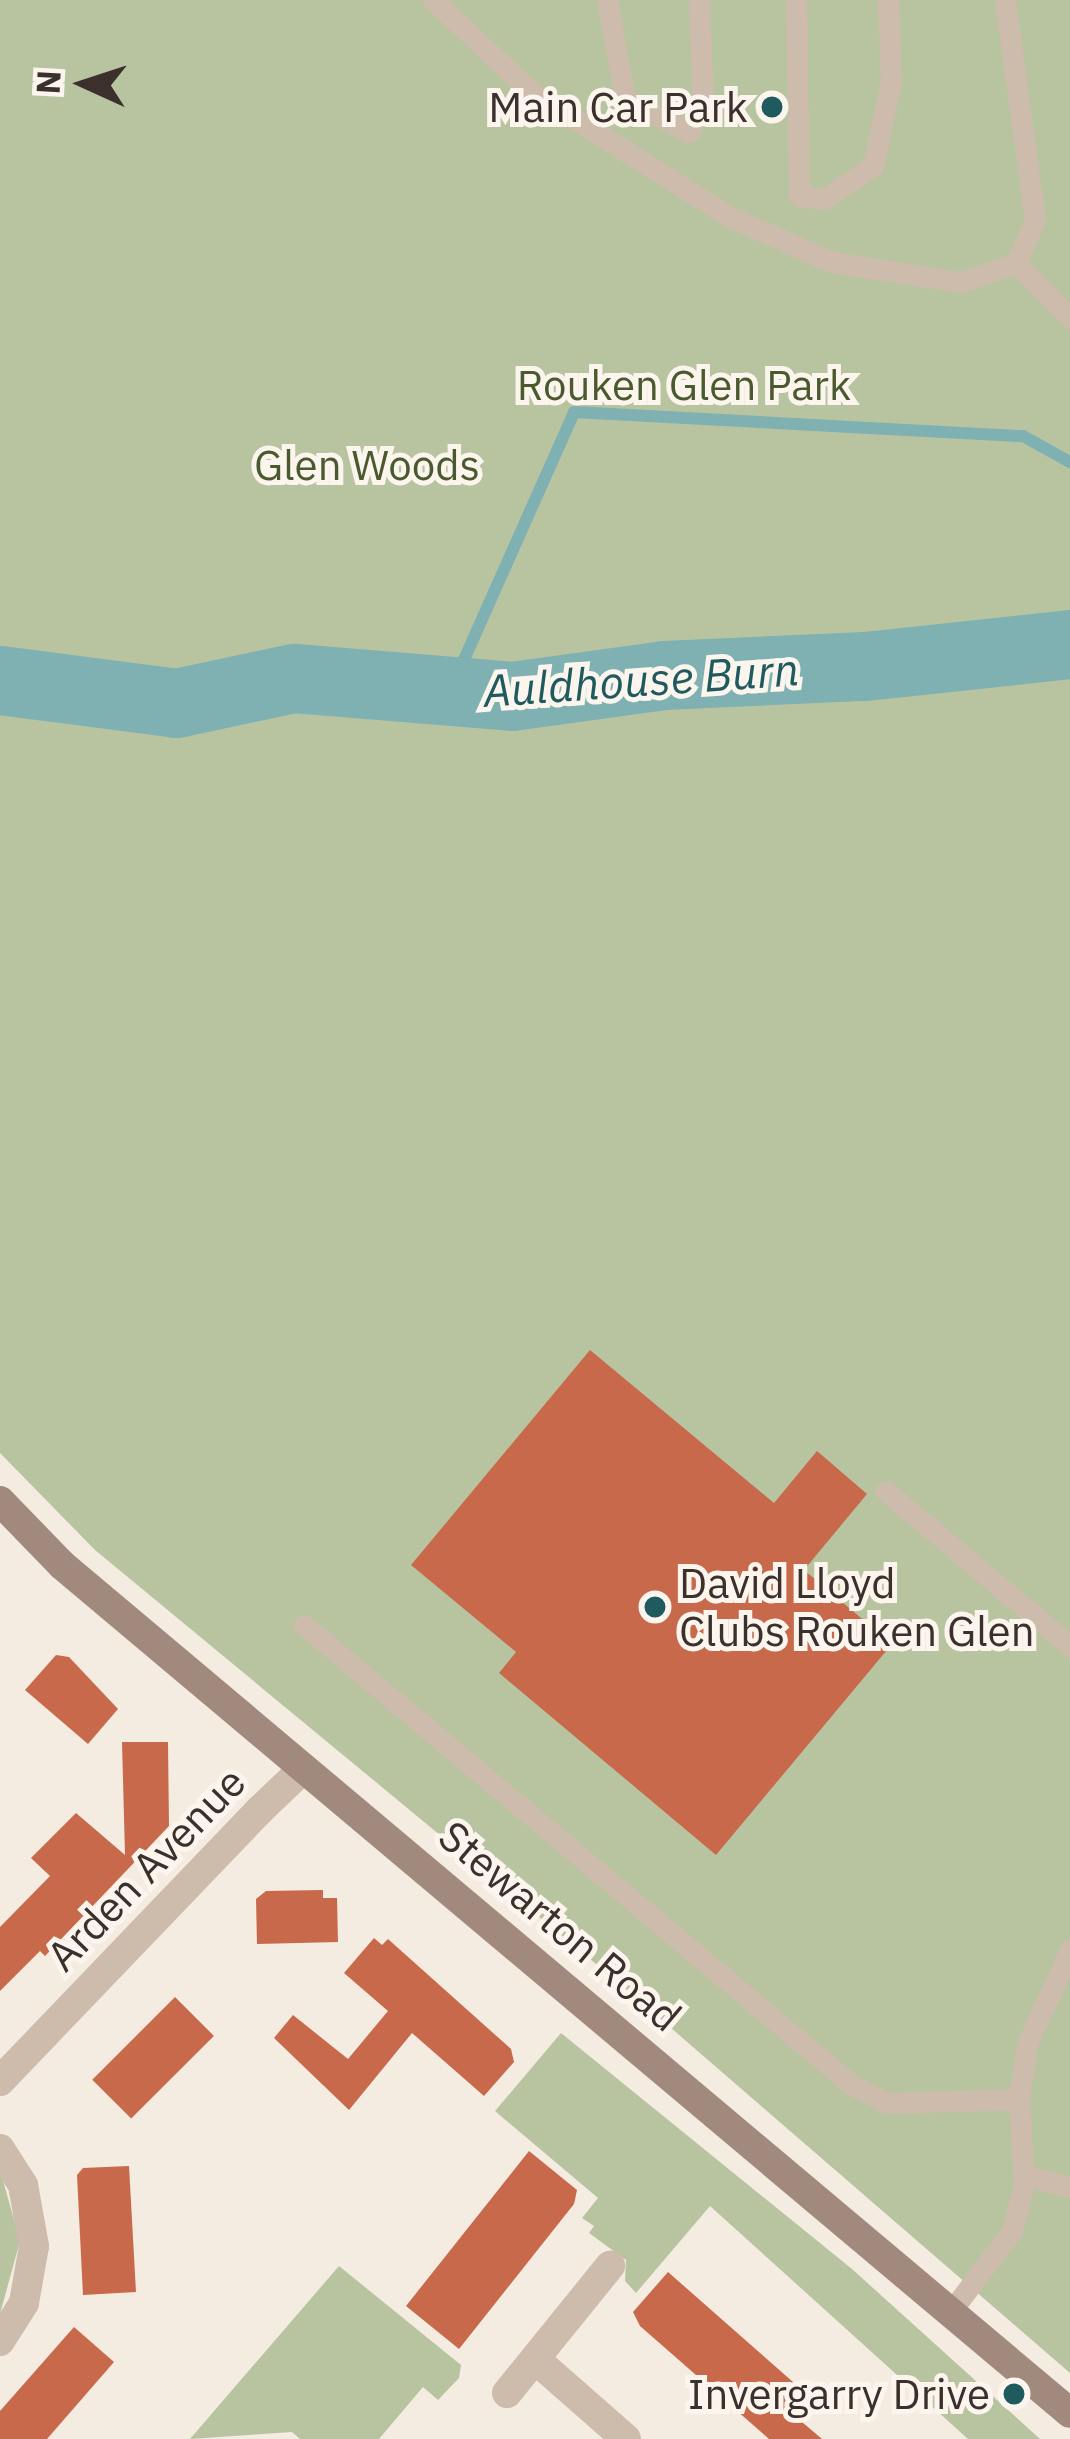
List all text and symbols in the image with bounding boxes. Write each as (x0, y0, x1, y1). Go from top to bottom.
north arrow (24, 24, 144, 144)
text: N (25, 69, 70, 95)
place label: Main Car Park (488, 82, 748, 132)
marker: Main Car Park (759, 94, 785, 120)
park label: Rouken Glen Park (517, 360, 851, 410)
park label: Glen Woods (254, 440, 480, 490)
water label: Auldhouse Burn (481, 642, 801, 718)
place label: David Lloyd Clubs Rouken Glen (679, 1558, 1034, 1656)
marker: David Lloyd Clubs Rouken Glen (642, 1594, 668, 1620)
street label: Arden Avenue (36, 1757, 256, 1981)
street label: Stewarton Road (429, 1810, 691, 2042)
place label: Invergarry Drive (688, 2369, 990, 2419)
marker: Invergarry Drive (1001, 2381, 1027, 2407)

